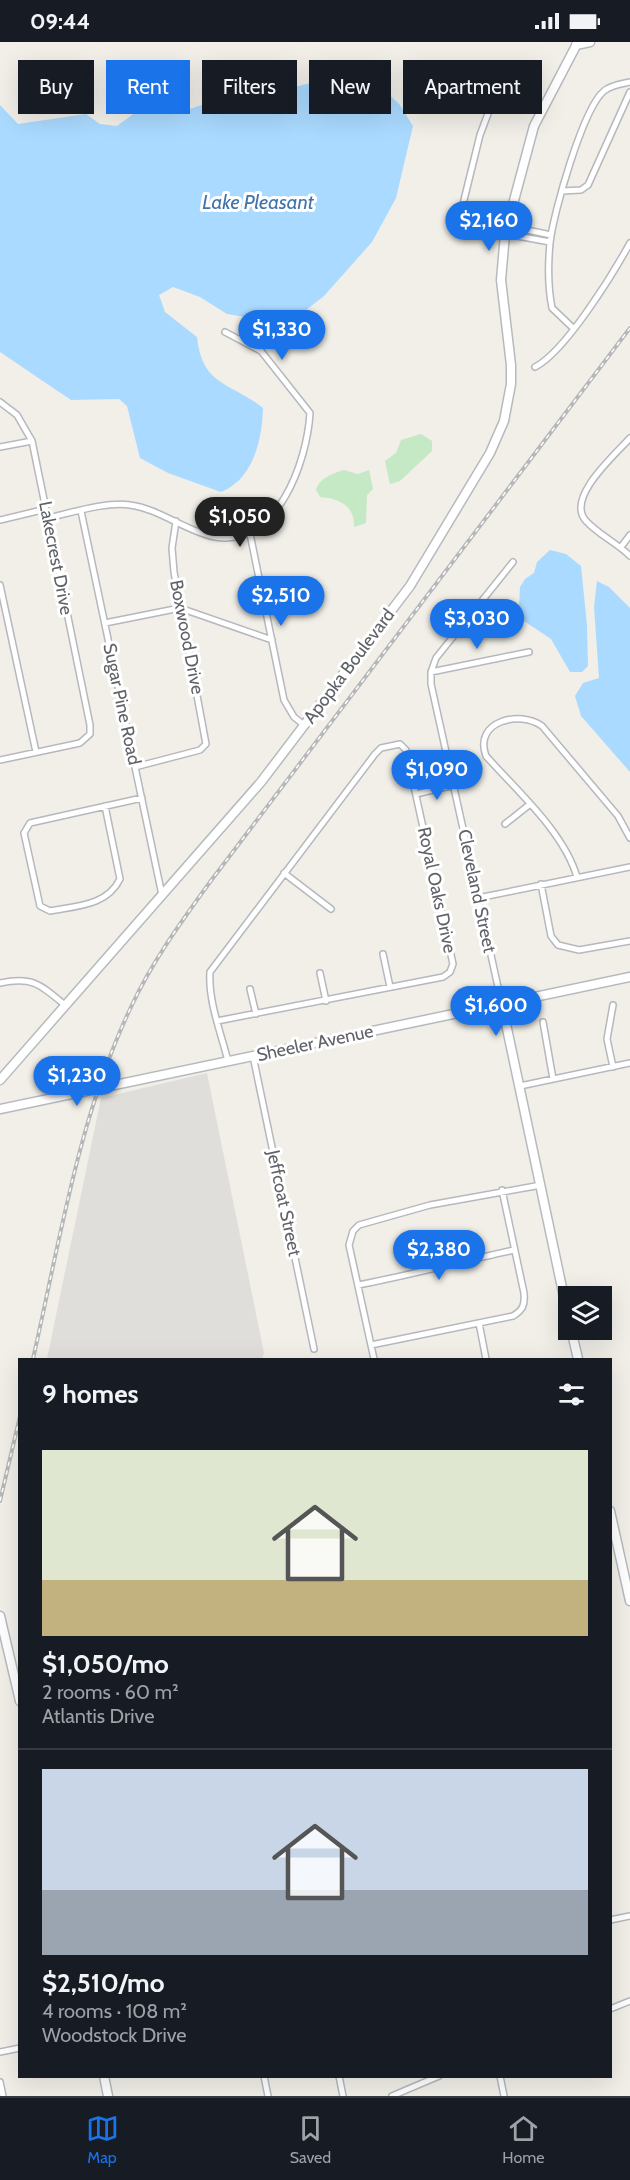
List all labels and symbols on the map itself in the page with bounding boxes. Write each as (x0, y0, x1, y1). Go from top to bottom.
water label: Lake Pleasant (202, 190, 315, 214)
pin: $2,160 (440, 201, 538, 252)
pin: $1,330 (233, 310, 331, 361)
pin: $1,050 (191, 497, 289, 548)
street label: Lakecrest Drive (34, 499, 78, 617)
pin: $2,510 (232, 576, 330, 627)
street label: Boxwood Drive (165, 578, 209, 696)
pin: $3,030 (428, 599, 526, 650)
street label: Apopka Boulevard (299, 604, 399, 728)
street label: Sugar Pine Road (98, 641, 146, 767)
pin: $1,090 (388, 750, 486, 801)
street label: Royal Oaks Drive (413, 825, 461, 955)
street label: Cleveland Street (453, 827, 501, 955)
pin: $1,600 (447, 986, 545, 1037)
street label: Sheeler Avenue (255, 1020, 375, 1066)
pin: $1,230 (28, 1056, 126, 1107)
street label: Jeffcoat Street (262, 1147, 306, 1258)
pin: $2,380 (390, 1230, 488, 1281)

